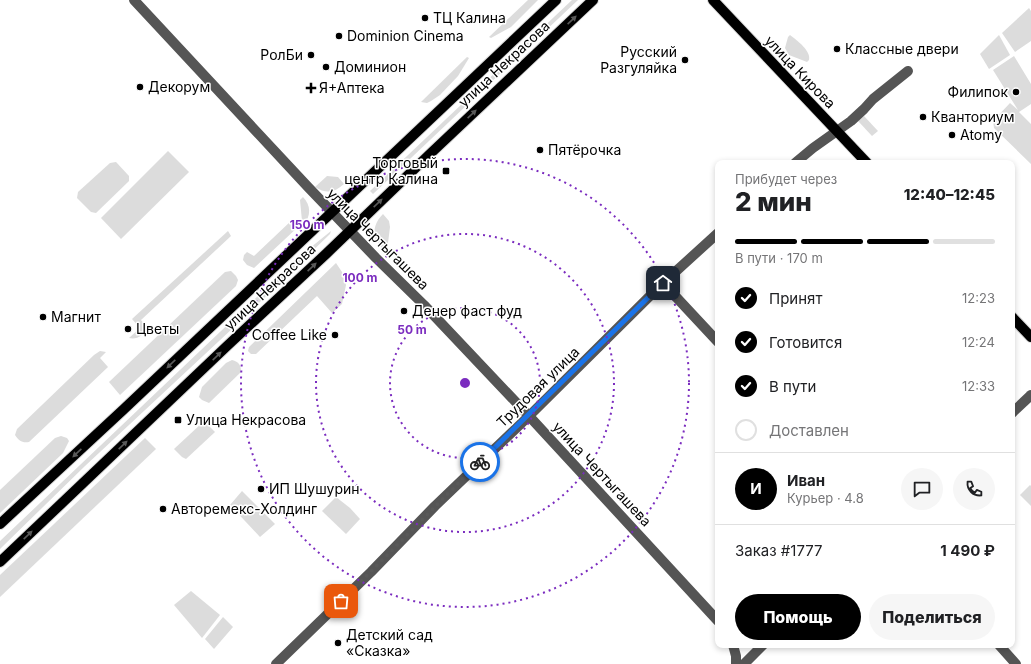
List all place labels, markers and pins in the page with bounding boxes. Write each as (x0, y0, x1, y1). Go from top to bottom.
place label: ТЦ Калина (433, 9, 506, 26)
marker: ТЦ Калина (420, 13, 430, 23)
place label: Dominion Cinema (347, 27, 464, 44)
marker: Dominion Cinema (334, 31, 344, 41)
place label: Классные двери (845, 40, 959, 57)
place label: Русский Разгуляйка (600, 43, 677, 76)
marker: Классные двери (832, 44, 842, 54)
place label: РолБи (260, 46, 303, 63)
marker: РолБи (306, 50, 316, 60)
marker: Русский Разгуляйка (680, 55, 690, 65)
place label: Доминион (334, 58, 406, 75)
marker: Доминион (321, 62, 331, 72)
place label: Декорум (148, 78, 210, 95)
place label: Я+Аптека (319, 79, 385, 96)
marker: Декорум (135, 82, 145, 92)
marker: Я+Аптека (306, 83, 316, 93)
place label: Филипок (948, 83, 1008, 100)
marker: Филипок (1011, 87, 1021, 97)
place label: Кванториум (931, 108, 1014, 125)
marker: Кванториум (918, 112, 928, 122)
place label: Atomy (960, 126, 1002, 143)
marker: Atomy (947, 130, 957, 140)
place label: Пятёрочка (548, 141, 621, 158)
marker: Пятёрочка (535, 145, 545, 155)
place label: Торговый центр Калина (344, 154, 438, 187)
marker: Торговый центр Калина (441, 166, 451, 176)
pin (646, 266, 680, 300)
place label: Денер фаст фуд (412, 302, 522, 319)
marker: Денер фаст фуд (399, 306, 409, 316)
place label: Магнит (51, 308, 101, 325)
marker: Магнит (38, 312, 48, 322)
place label: Цветы (136, 320, 179, 337)
marker: Цветы (123, 324, 133, 334)
place label: Coffee Like (252, 326, 327, 343)
marker: Coffee Like (330, 330, 340, 340)
centre of rings (458, 376, 472, 390)
place label: Улица Некрасова (186, 411, 306, 428)
marker: Улица Некрасова (173, 415, 183, 425)
place label: ИП Шушурин (269, 480, 360, 497)
marker: ИП Шушурин (256, 484, 266, 494)
place label: Авторемекс-Холдинг (171, 500, 317, 517)
marker: Авторемекс-Холдинг (158, 504, 168, 514)
pin (324, 584, 358, 618)
place label: Детский сад «Сказка» (346, 626, 433, 659)
marker: Детский сад «Сказка» (333, 638, 343, 648)

